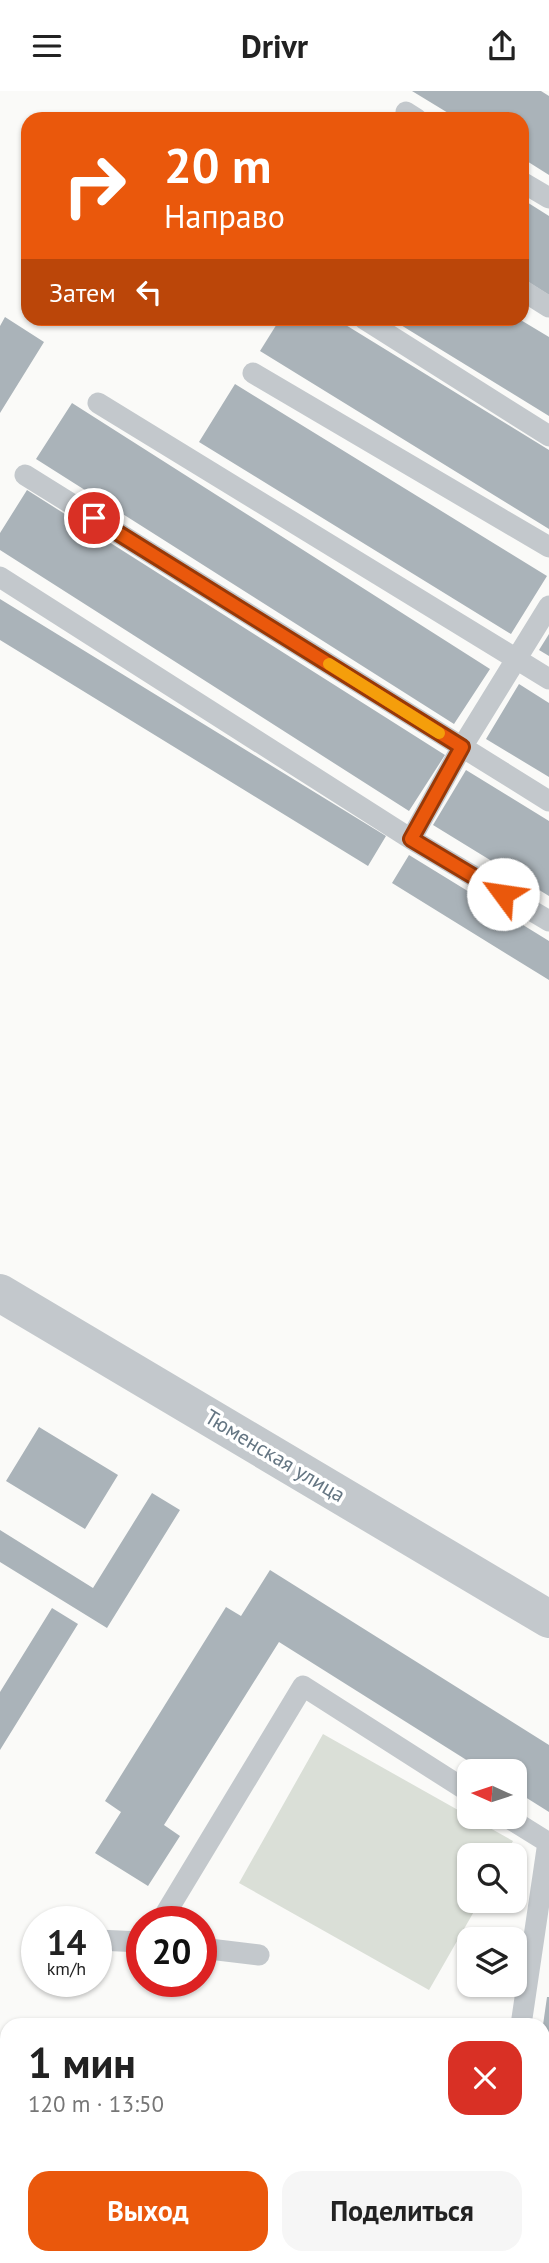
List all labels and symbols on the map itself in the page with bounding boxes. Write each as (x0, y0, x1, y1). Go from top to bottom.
pin (64, 488, 124, 548)
position arrow (466, 857, 540, 931)
street label: Тюменская улица (200, 1403, 350, 1508)
north arrow (457, 1759, 527, 1829)
speed limit sign: 20 (126, 1906, 217, 1997)

